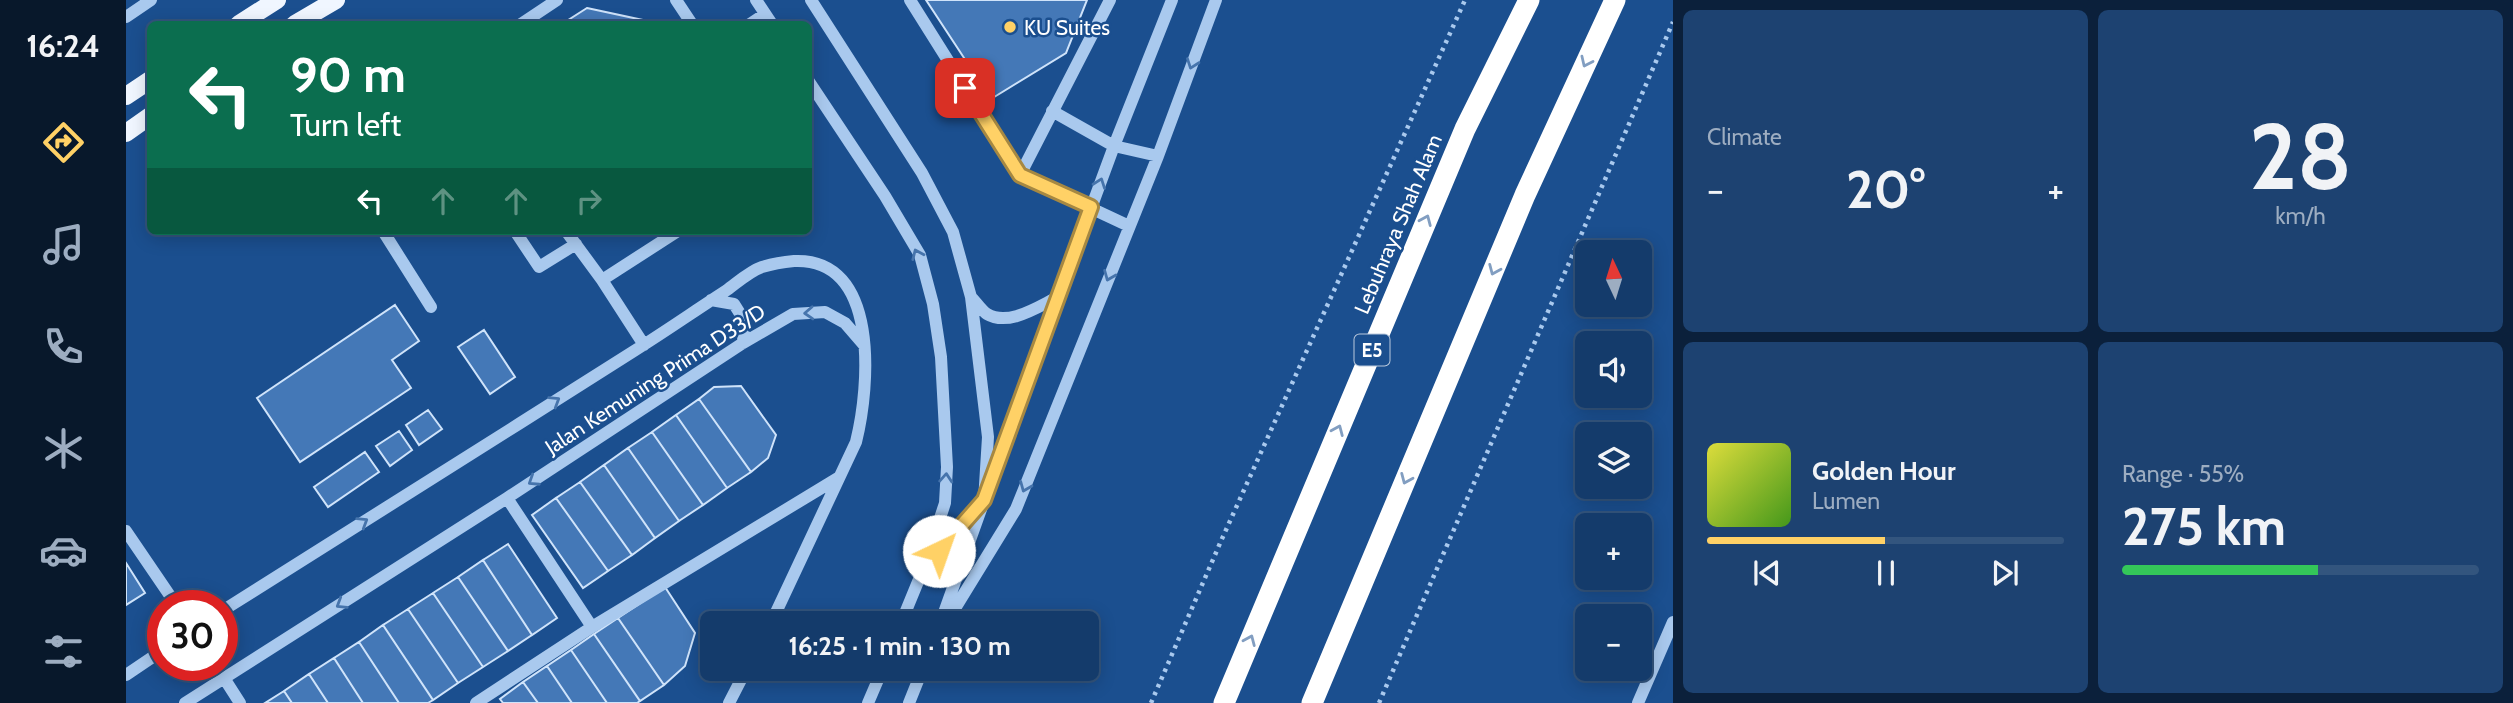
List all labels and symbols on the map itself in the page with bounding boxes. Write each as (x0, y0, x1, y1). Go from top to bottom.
place label: KU Suites (1024, 15, 1110, 40)
marker: KU Suites (1002, 19, 1018, 35)
one-way arrow (1581, 55, 1595, 67)
one-way arrow (1186, 57, 1200, 69)
pin (935, 58, 995, 118)
street label: Lebuhraya Shah Alam (1349, 131, 1447, 317)
one-way arrow (1091, 178, 1105, 190)
one-way arrow (1418, 215, 1432, 227)
north arrow (1575, 240, 1652, 317)
one-way arrow (911, 249, 925, 261)
one-way arrow (1488, 263, 1502, 275)
one-way arrow (1104, 269, 1118, 281)
street label: Jalan Kemuning Prima D33/D (539, 298, 770, 460)
one-way arrow (803, 305, 814, 320)
road number: E5 (1354, 334, 1390, 366)
one-way arrow (548, 396, 561, 409)
one-way arrow (1330, 425, 1344, 437)
one-way arrow (939, 472, 954, 483)
one-way arrow (1400, 472, 1414, 485)
one-way arrow (527, 473, 540, 486)
one-way arrow (1019, 480, 1033, 492)
position arrow (902, 514, 976, 588)
one-way arrow (355, 518, 368, 531)
speed limit sign: 30 (147, 590, 238, 681)
one-way arrow (335, 595, 348, 608)
one-way arrow (1242, 635, 1256, 647)

